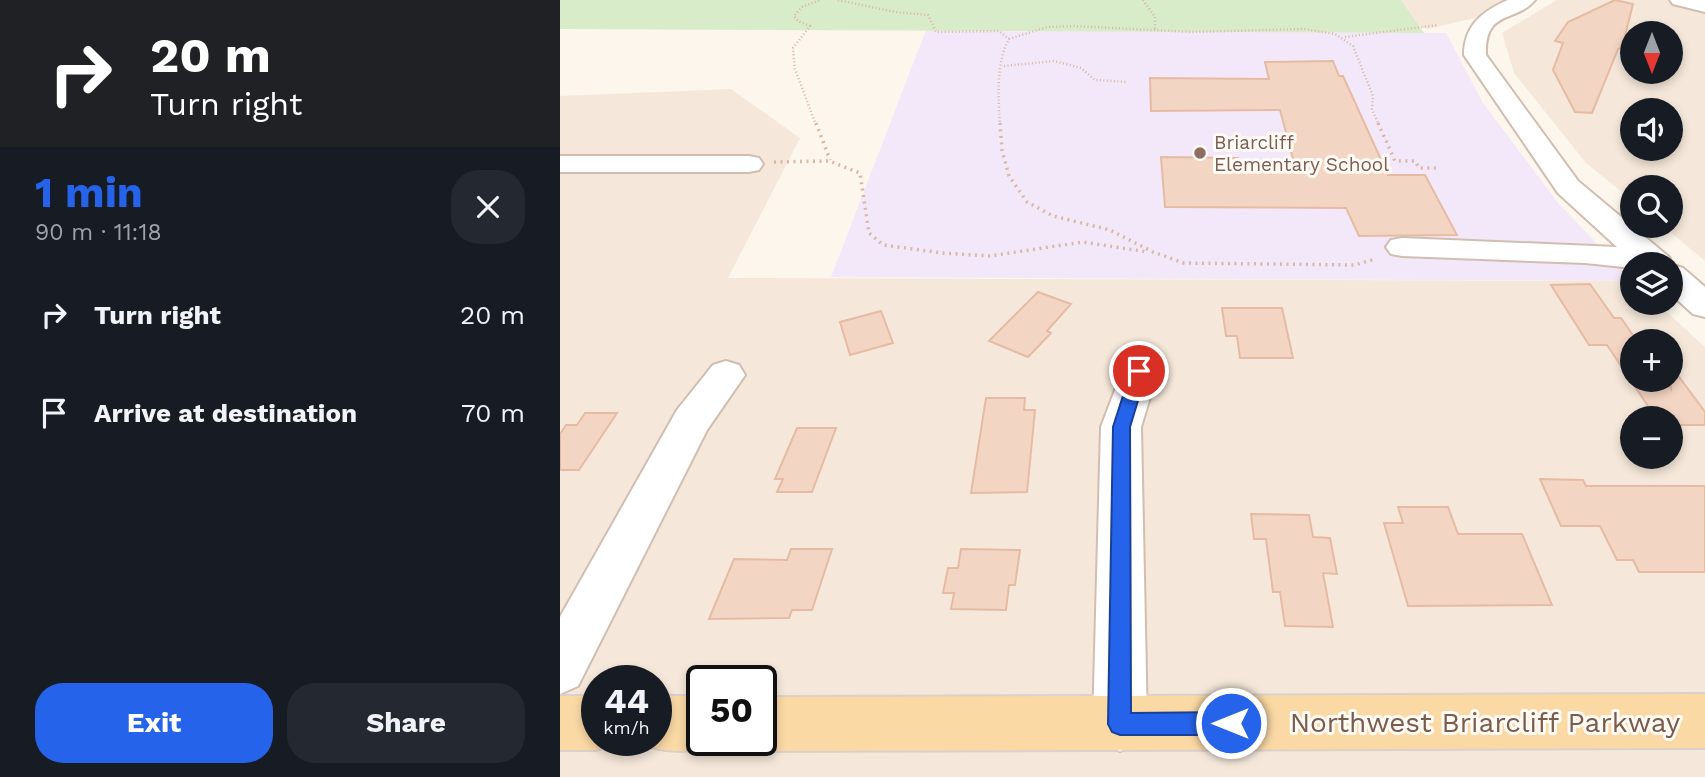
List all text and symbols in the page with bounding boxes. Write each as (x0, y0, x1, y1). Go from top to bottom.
north arrow (1620, 21, 1684, 84)
map controls (1620, 21, 1683, 469)
text: 20 m (150, 26, 271, 84)
icon: right (35, 28, 126, 119)
text: Turn right (150, 85, 302, 123)
button: sound (1620, 98, 1683, 161)
place label: Briarcliff Elementary School (1214, 131, 1389, 176)
marker: Briarcliff Elementary School (1192, 145, 1208, 161)
text: 1 min (35, 168, 143, 217)
button: close (451, 170, 525, 244)
button: search (1620, 175, 1683, 238)
text: 90 m · 11:18 (35, 219, 162, 246)
button: layers (1620, 252, 1683, 315)
icon: right (35, 296, 73, 334)
text: Turn right (94, 300, 221, 330)
text: 20 m (460, 300, 525, 330)
button: + (1620, 329, 1683, 392)
pin (1109, 341, 1169, 401)
icon: arrive (1120, 352, 1158, 390)
icon: arrive (35, 394, 73, 432)
text: Arrive at destination (94, 398, 357, 428)
text: 70 m (461, 398, 525, 428)
button: − (1620, 406, 1683, 469)
speed limit sign: 50 (686, 665, 777, 756)
text: 44 (604, 680, 649, 722)
button: Exit (35, 683, 273, 763)
button: Share (287, 683, 525, 763)
position arrow (1194, 686, 1268, 760)
street label: Northwest Briarcliff Parkway (1290, 706, 1681, 739)
text: km/h (603, 717, 650, 738)

